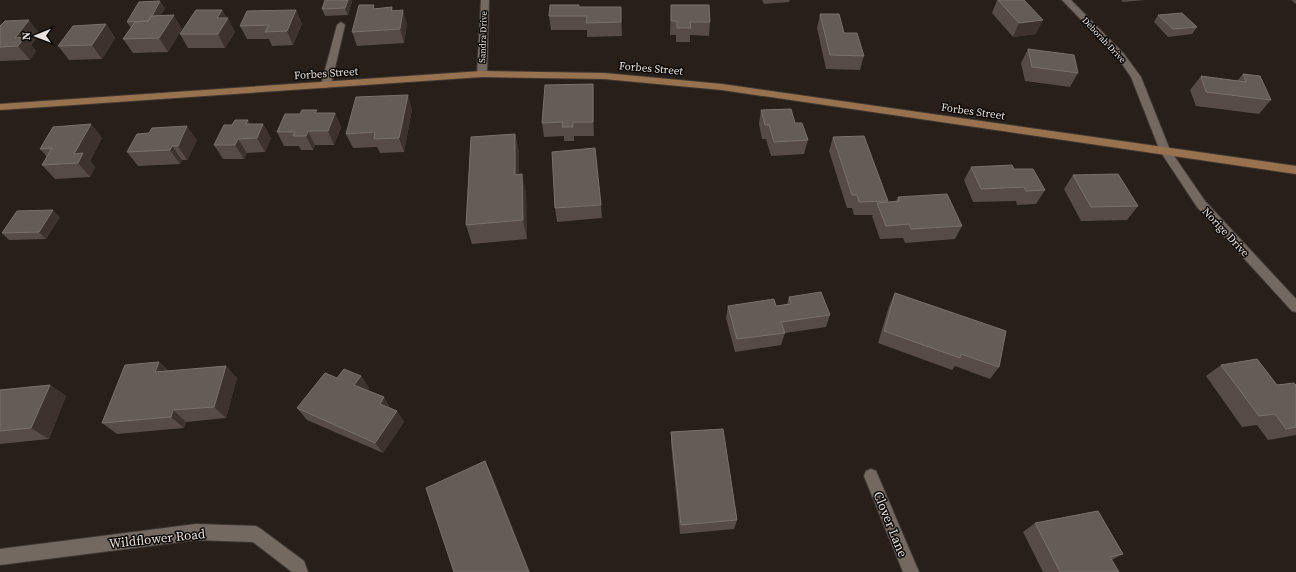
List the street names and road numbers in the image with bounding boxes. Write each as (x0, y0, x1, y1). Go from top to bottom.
street label: Sandra Drive (476, 11, 490, 63)
street label: Deborah Drive (1080, 15, 1129, 66)
street label: Forbes Street (618, 58, 684, 79)
street label: Forbes Street (293, 64, 359, 83)
street label: Forbes Street (940, 100, 1006, 123)
street label: Norige Drive (1199, 204, 1253, 260)
street label: Clover Lane (870, 489, 912, 560)
street label: Wildflower Road (108, 525, 207, 552)

